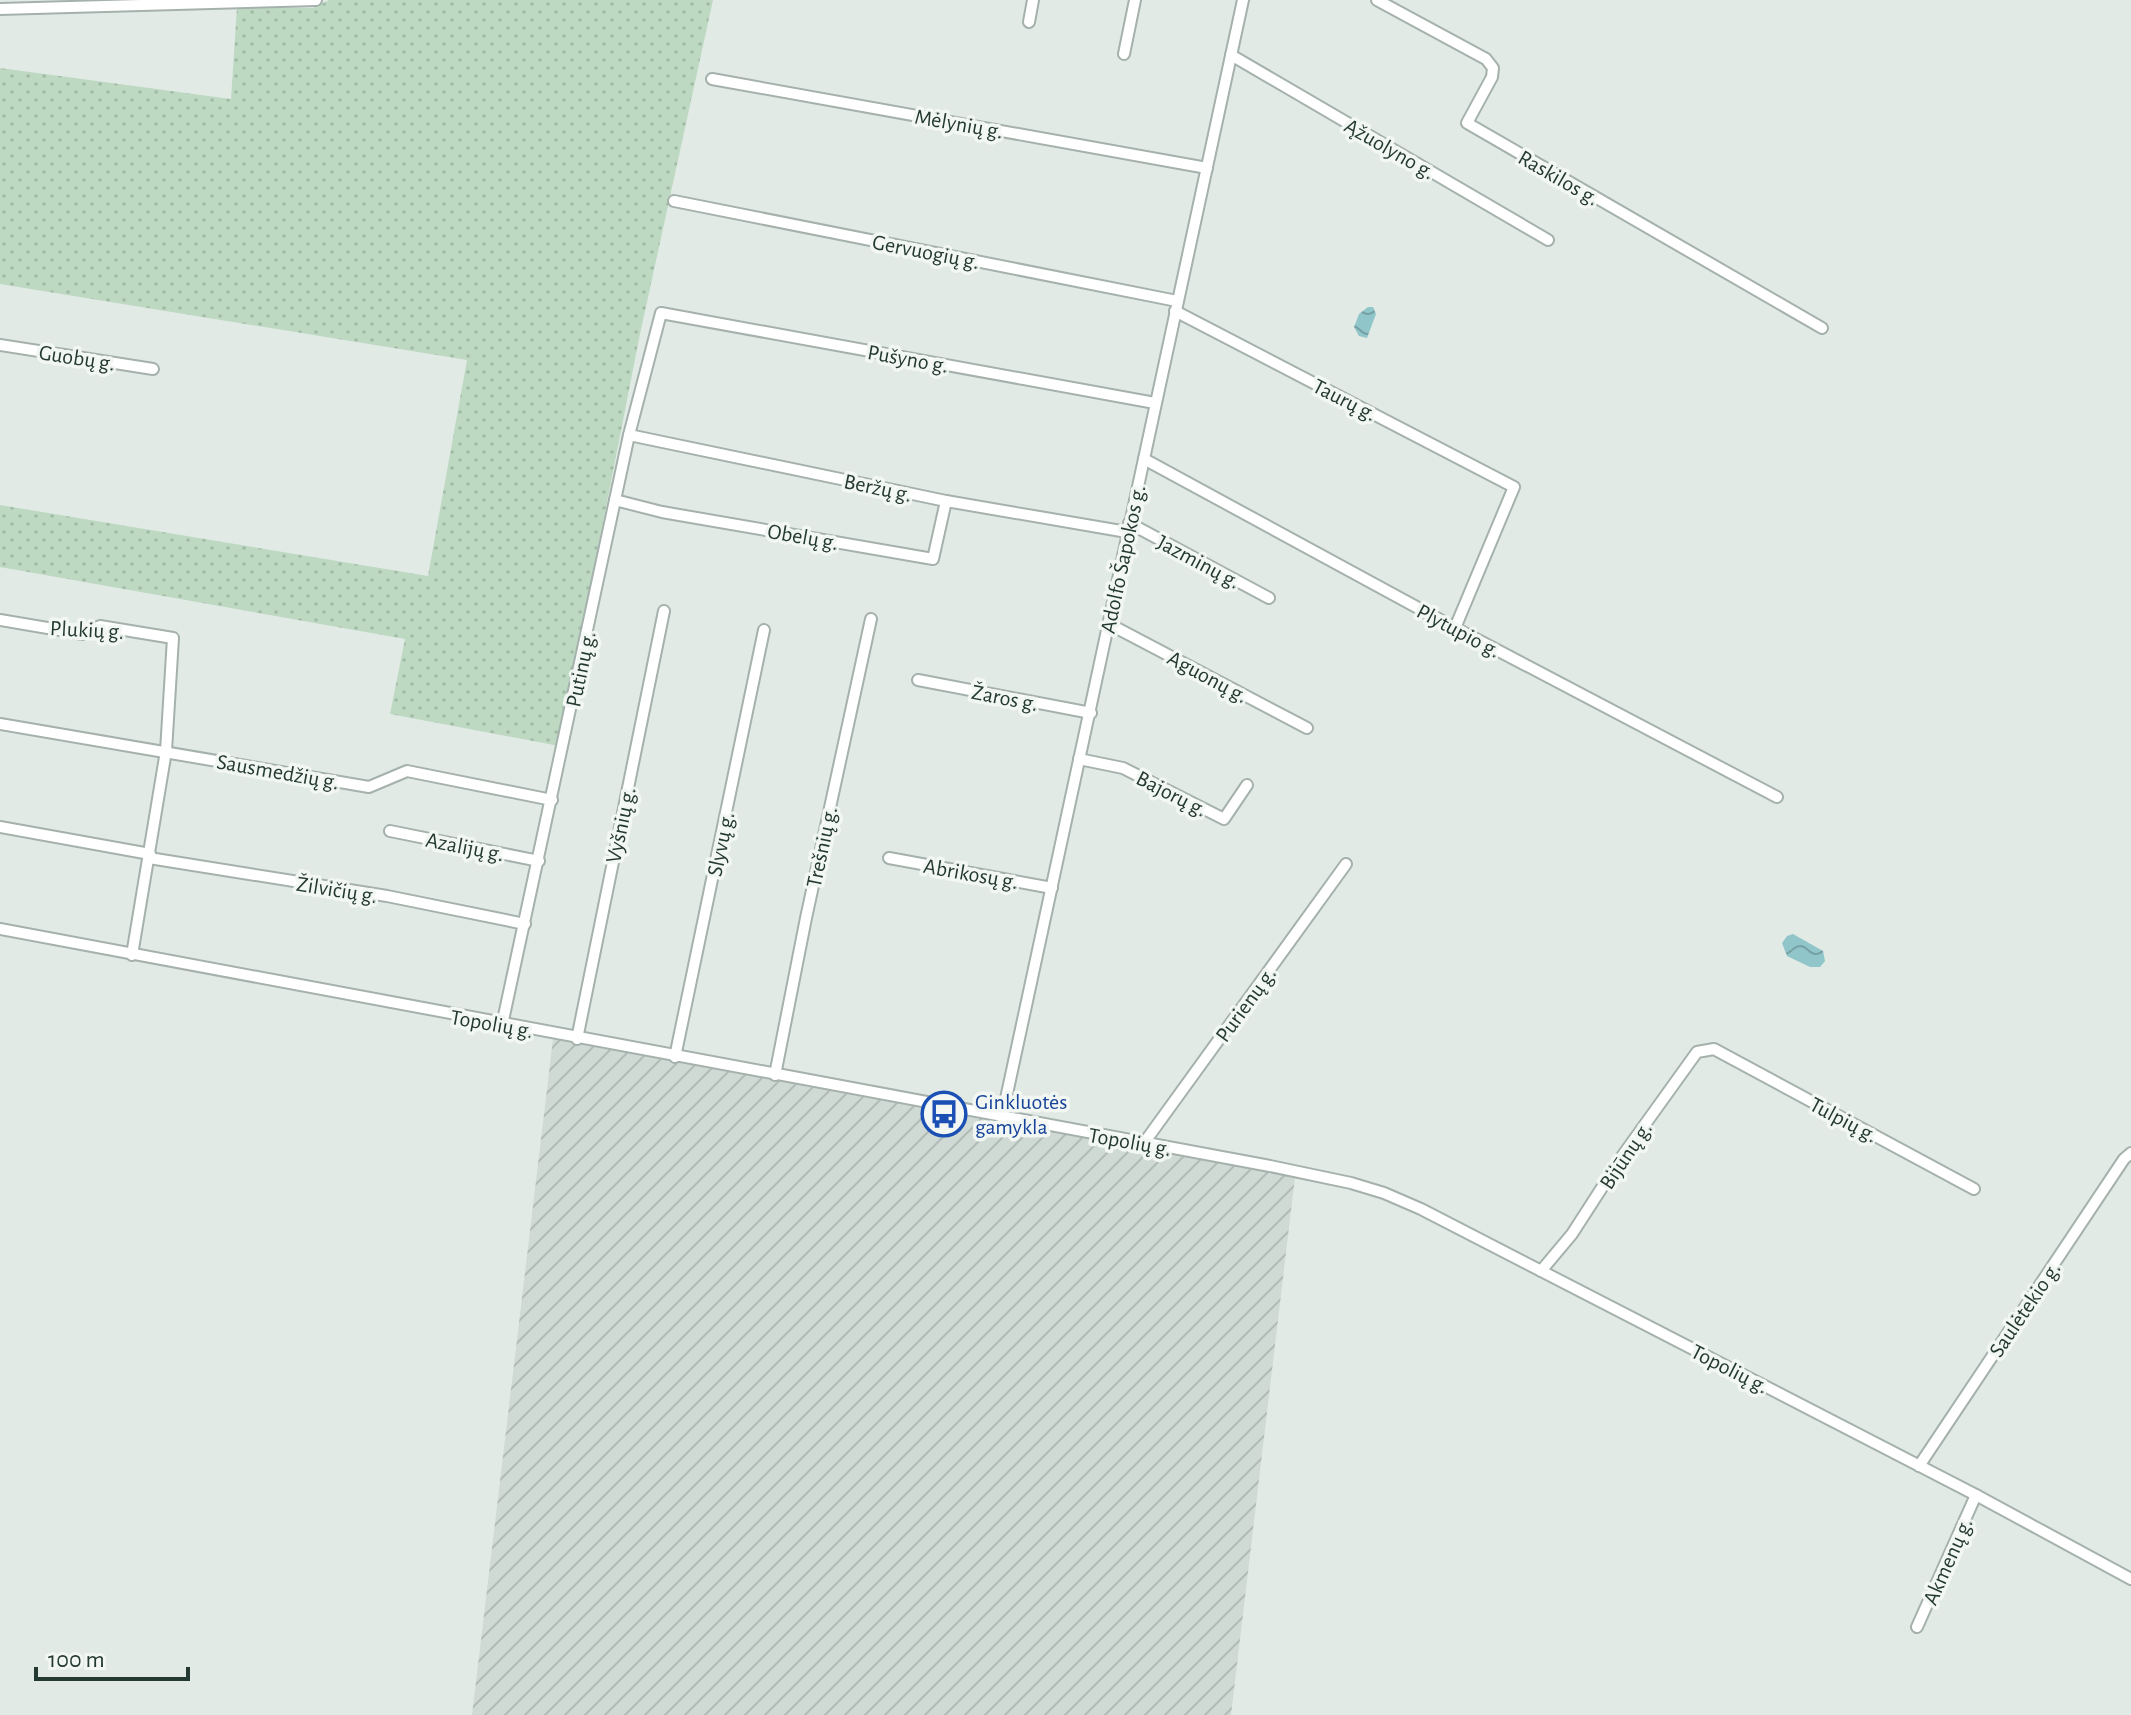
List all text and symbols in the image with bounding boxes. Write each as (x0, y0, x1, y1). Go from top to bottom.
street label: Mėlynių g. (913, 105, 1005, 143)
street label: Ąžuolyno g. (1341, 114, 1438, 183)
street label: Raskilos g. (1514, 146, 1603, 210)
street label: Gervuogių g. (871, 231, 981, 273)
street label: Guobų g. (37, 341, 116, 375)
street label: Pušyno g. (866, 341, 950, 377)
street label: Taurų g. (1309, 375, 1380, 425)
street label: Beržų g. (842, 470, 914, 506)
street label: Adolfo Šapokos g. (1096, 483, 1149, 635)
street label: Obelų g. (766, 520, 840, 554)
street label: Jazminų g. (1153, 531, 1244, 593)
street label: Plytupio g. (1413, 600, 1504, 662)
street label: Plukių g. (49, 617, 125, 643)
street label: Putinų g. (562, 629, 600, 709)
street label: Aguonų g. (1164, 647, 1251, 707)
street label: Žaros g. (970, 680, 1040, 715)
street label: Sausmedžių g. (215, 750, 341, 794)
street label: Bajorų g. (1133, 767, 1210, 821)
street label: Vyšnių g. (602, 785, 640, 865)
street label: Trešnių g. (803, 805, 841, 890)
street label: Slyvų g. (703, 810, 738, 878)
street label: Azalijų g. (424, 829, 506, 865)
street label: Abrikosų g. (922, 855, 1020, 893)
street label: Žilvičių g. (295, 872, 379, 907)
street label: Purienų g. (1211, 963, 1280, 1046)
street label: Topolių g. (449, 1006, 535, 1042)
bus stop icon: Ginkluotės gamykla (920, 1090, 968, 1138)
place label: Ginkluotės gamykla (975, 1091, 1067, 1138)
street label: Tulpių g. (1806, 1093, 1881, 1147)
street label: Bijūnų g. (1595, 1118, 1656, 1193)
street label: Topolių g. (1087, 1124, 1173, 1160)
street label: Saulėtekio g. (1985, 1258, 2065, 1361)
street label: Topolių g. (1687, 1340, 1772, 1398)
street label: Akmenų g. (1919, 1515, 1977, 1608)
scale bar (36, 1631, 188, 1681)
text: 100 m (48, 1648, 105, 1672)

